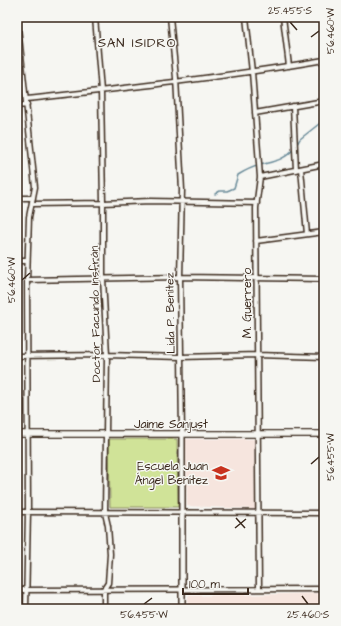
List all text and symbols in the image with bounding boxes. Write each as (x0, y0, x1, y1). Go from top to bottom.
text: 25.455°S (268, 4, 312, 18)
text: 56.460°W (324, 8, 338, 54)
district label: SAN ISIDRO (98, 34, 176, 52)
street label: Doctor Facundo Insfrán (86, 246, 105, 382)
text: 56.460°W (5, 257, 19, 303)
street label: M. Guerrero (239, 268, 256, 338)
street label: Lida P. Benítez (161, 272, 180, 354)
street label: Jaime Sanjust (134, 416, 208, 433)
text: 56.455°W (324, 433, 338, 481)
place label: Escuela Juan Ángel Benítez (135, 458, 208, 490)
school or university icon: Escuela Juan Ángel Benítez (211, 463, 231, 483)
scale bar (183, 570, 248, 596)
text: 100 m (189, 576, 220, 593)
text: 56.455°W (120, 608, 168, 622)
text: 25.460°S (287, 608, 330, 622)

